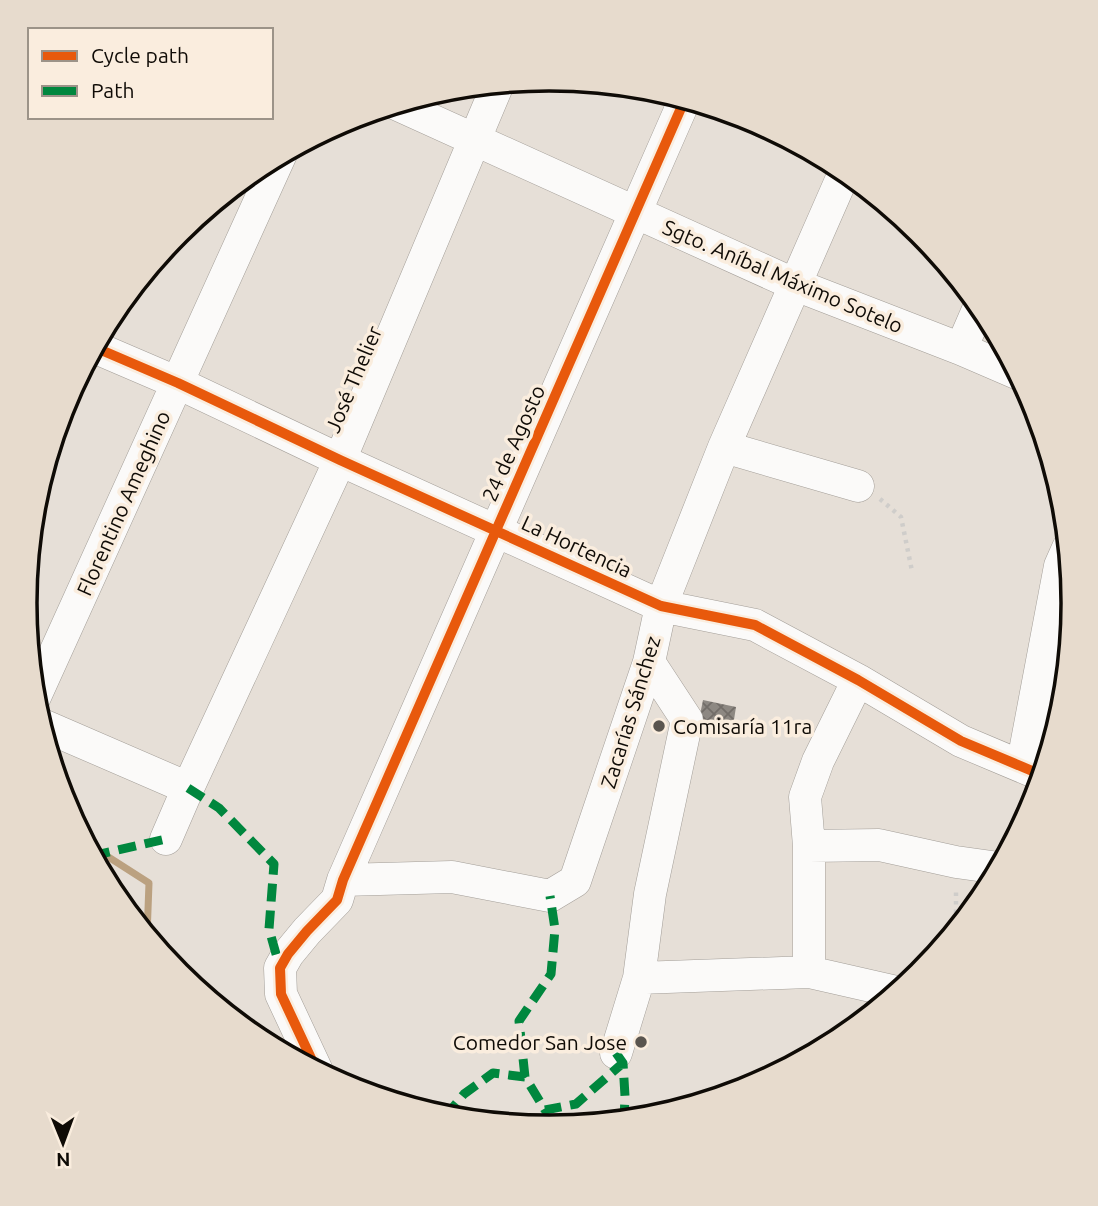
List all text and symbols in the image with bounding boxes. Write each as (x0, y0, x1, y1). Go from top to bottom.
legend (28, 28, 273, 119)
text: Cycle path (91, 43, 189, 67)
text: Path (91, 78, 134, 102)
street label: Sgto. Aníbal Máximo Sotelo (659, 214, 907, 338)
street label: José Thelier (320, 322, 386, 436)
street label: 24 de Agosto (477, 381, 549, 505)
street label: Florentino Ameghino (71, 407, 175, 599)
street label: La Hortencia (518, 510, 636, 582)
street label: Zacarías Sánchez (595, 633, 665, 791)
place label: Comisaría 11ra (673, 714, 812, 738)
marker: Comisaría 11ra (651, 718, 667, 734)
place label: Comedor San Jose (453, 1030, 627, 1054)
marker: Comedor San Jose (633, 1034, 649, 1050)
north arrow (28, 1108, 98, 1178)
text: N (56, 1149, 71, 1171)

